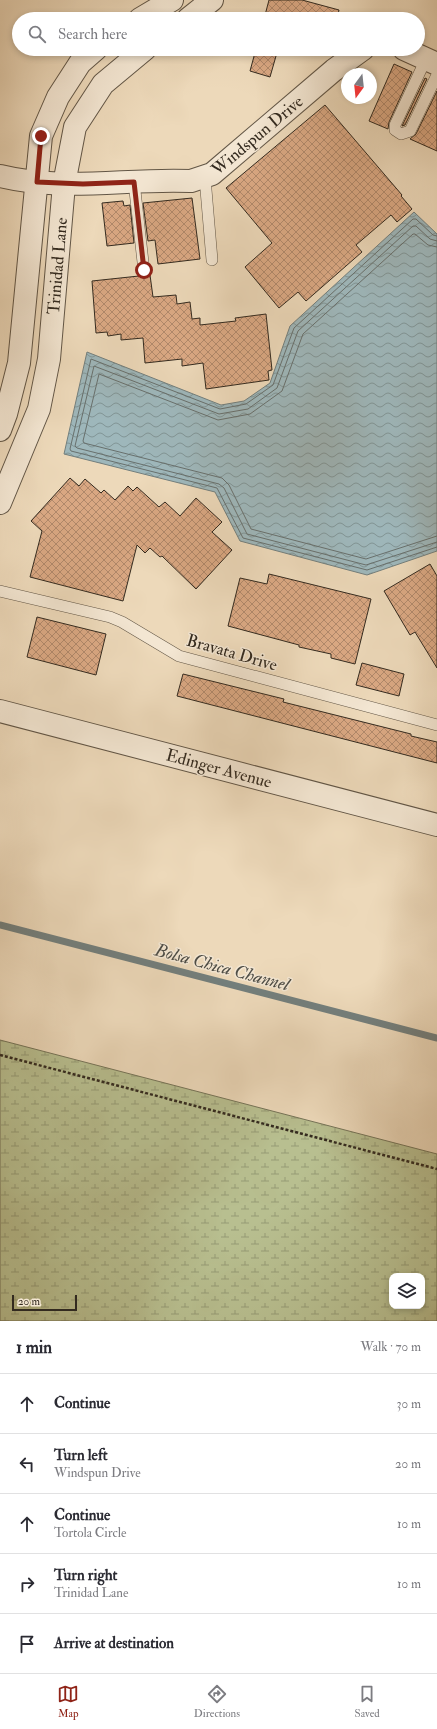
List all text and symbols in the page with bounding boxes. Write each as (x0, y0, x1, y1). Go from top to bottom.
search box (12, 12, 425, 56)
icon: search (26, 23, 48, 45)
text: Search here (58, 25, 127, 44)
north arrow (341, 68, 377, 104)
street label: Windspun Drive (206, 91, 308, 181)
route end (32, 127, 50, 145)
street label: Trinidad Lane (43, 217, 72, 315)
route start (135, 261, 153, 279)
street label: Bravata Drive (184, 630, 280, 675)
street label: Edinger Avenue (164, 744, 274, 793)
water label: Bolsa Chica Channel (151, 938, 293, 997)
map controls (389, 1273, 425, 1309)
button: layers (389, 1273, 425, 1309)
scale bar (12, 1293, 77, 1312)
text: 20 m (18, 1295, 40, 1308)
text: 1 min (16, 1337, 52, 1358)
text: Walk · 70 m (361, 1339, 421, 1355)
icon: ahead (16, 1393, 38, 1415)
text: Continue (54, 1394, 110, 1413)
text: 30 m (397, 1396, 421, 1412)
text: Turn left (54, 1446, 108, 1465)
icon: left (16, 1453, 38, 1475)
text: 20 m (395, 1456, 421, 1472)
text: Windspun Drive (54, 1465, 141, 1481)
text: Continue (54, 1506, 110, 1525)
icon: ahead (16, 1513, 38, 1535)
text: 10 m (397, 1516, 421, 1532)
text: Tortola Circle (54, 1525, 126, 1541)
text: Turn right (54, 1566, 117, 1585)
icon: right (16, 1573, 38, 1595)
text: 10 m (397, 1576, 421, 1592)
text: Trinidad Lane (54, 1585, 128, 1601)
icon: arrive (16, 1633, 38, 1655)
text: Arrive at destination (54, 1634, 174, 1653)
tab: Map (57, 1683, 79, 1720)
tab: Directions (194, 1683, 240, 1720)
tab: Saved (355, 1683, 380, 1720)

